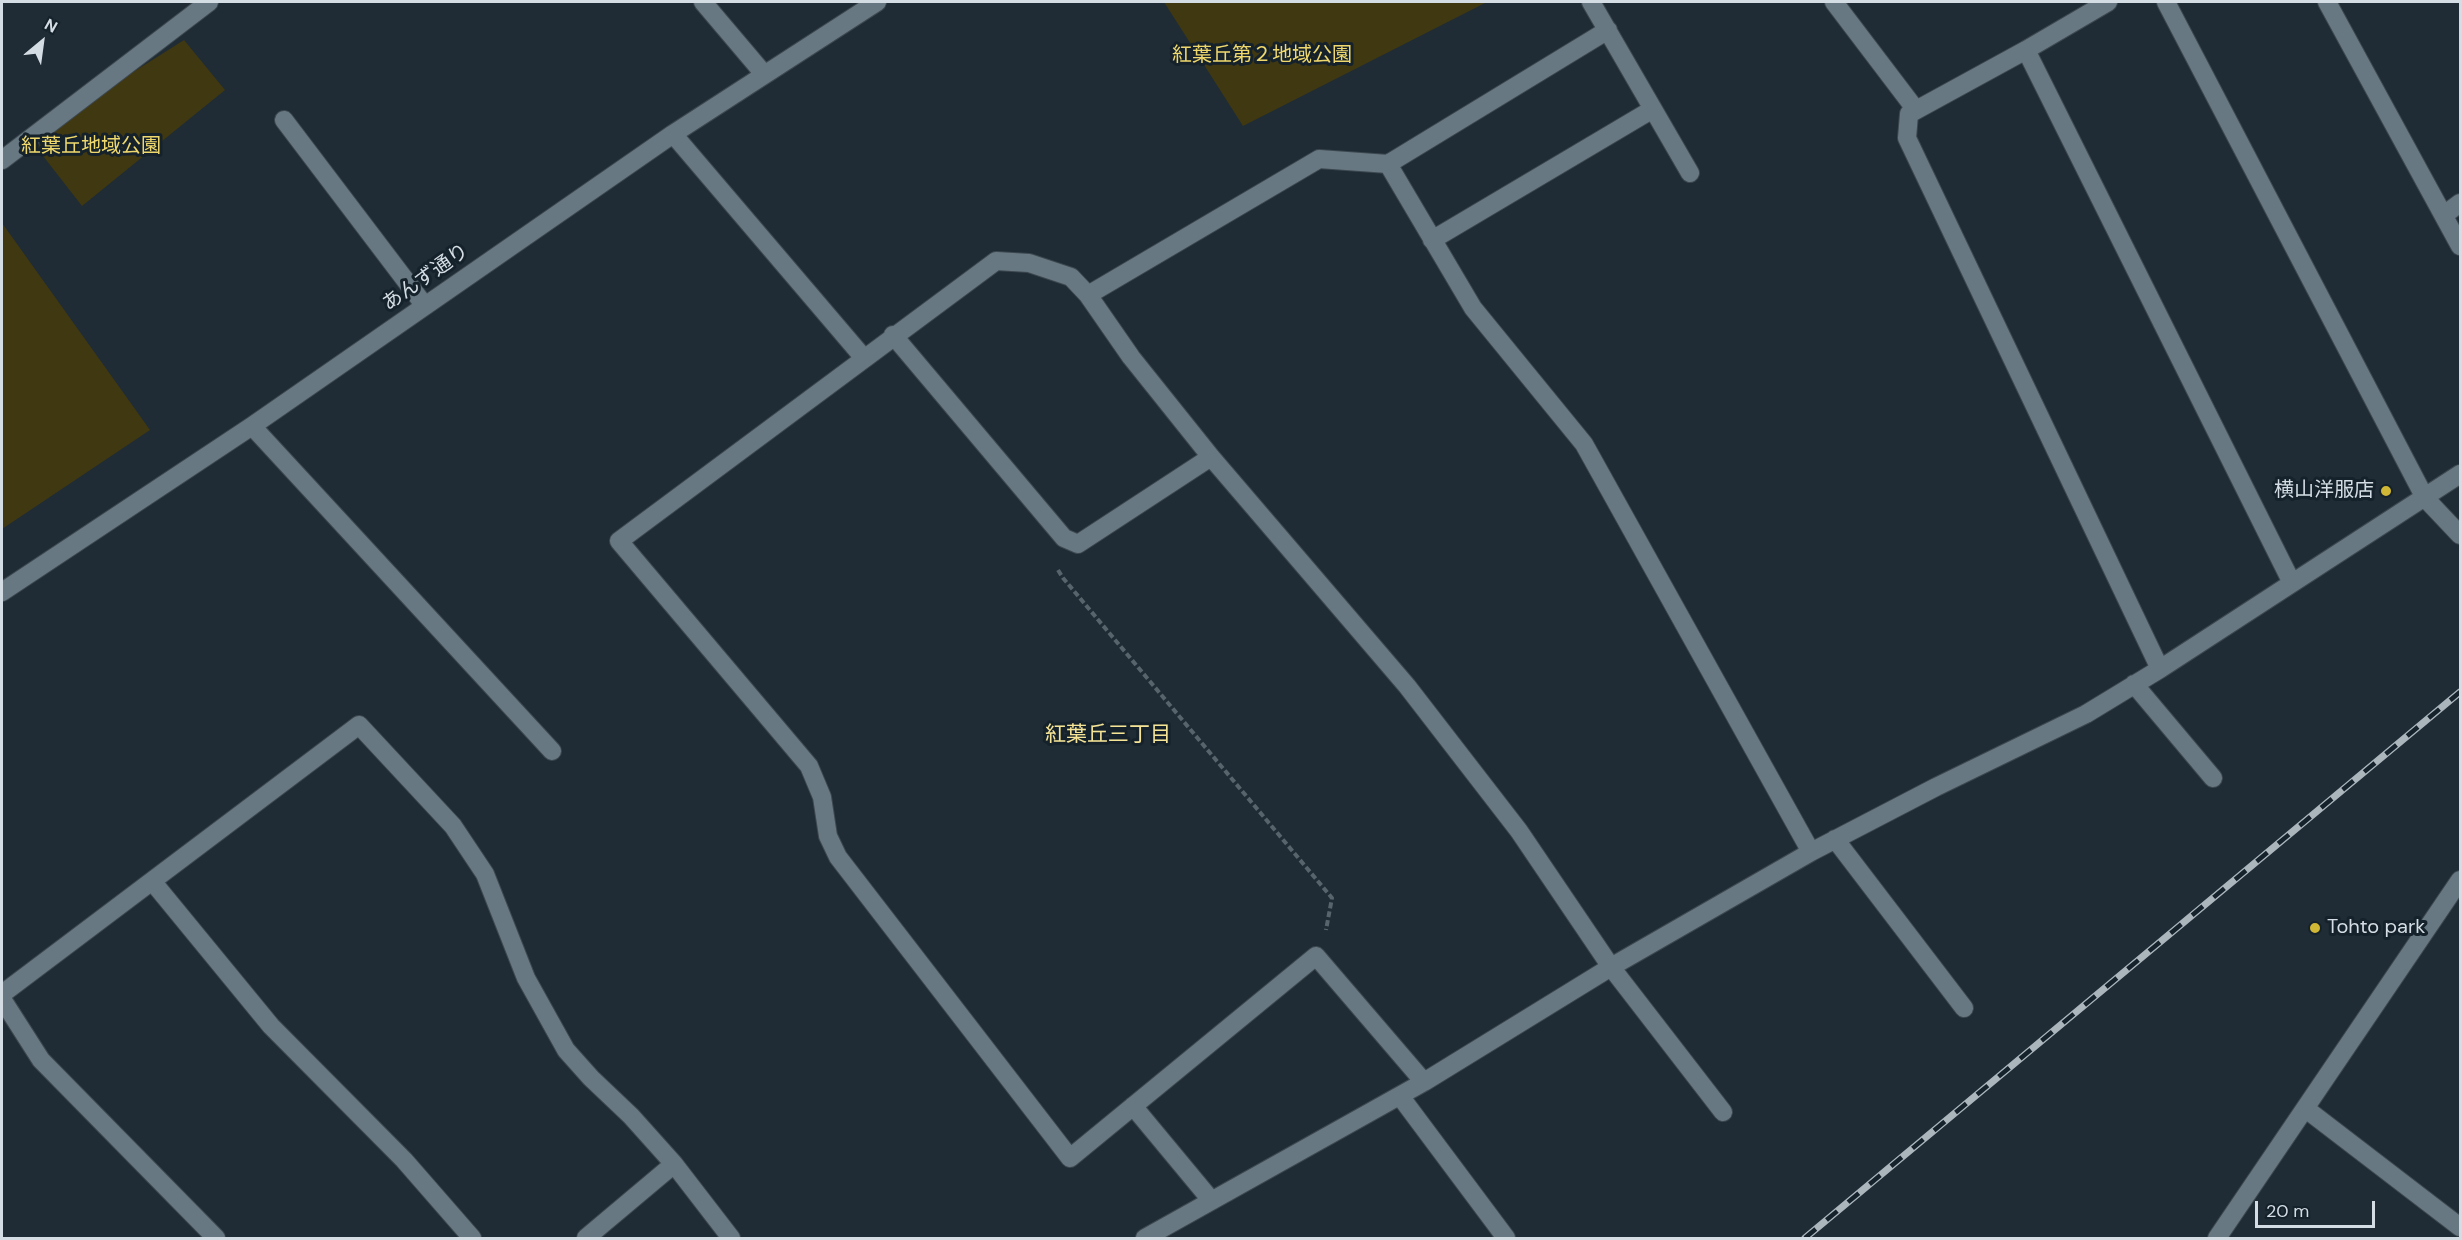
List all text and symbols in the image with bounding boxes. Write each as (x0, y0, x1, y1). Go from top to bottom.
north arrow (12, 12, 72, 72)
text: N (41, 14, 61, 38)
park label: 紅葉丘第２地域公園 (1172, 44, 1352, 68)
park label: 紅葉丘地域公園 (21, 135, 161, 159)
street label: あんず通り (378, 239, 474, 317)
place label: 横山洋服店 (2274, 479, 2374, 503)
marker: 横山洋服店 (2379, 484, 2393, 498)
district label: 紅葉丘三丁目 (1045, 722, 1171, 748)
place label: Tohto park (2327, 916, 2425, 940)
marker: Tohto park (2308, 921, 2322, 935)
scale bar (2258, 1189, 2378, 1227)
text: 20 m (2266, 1199, 2309, 1223)

